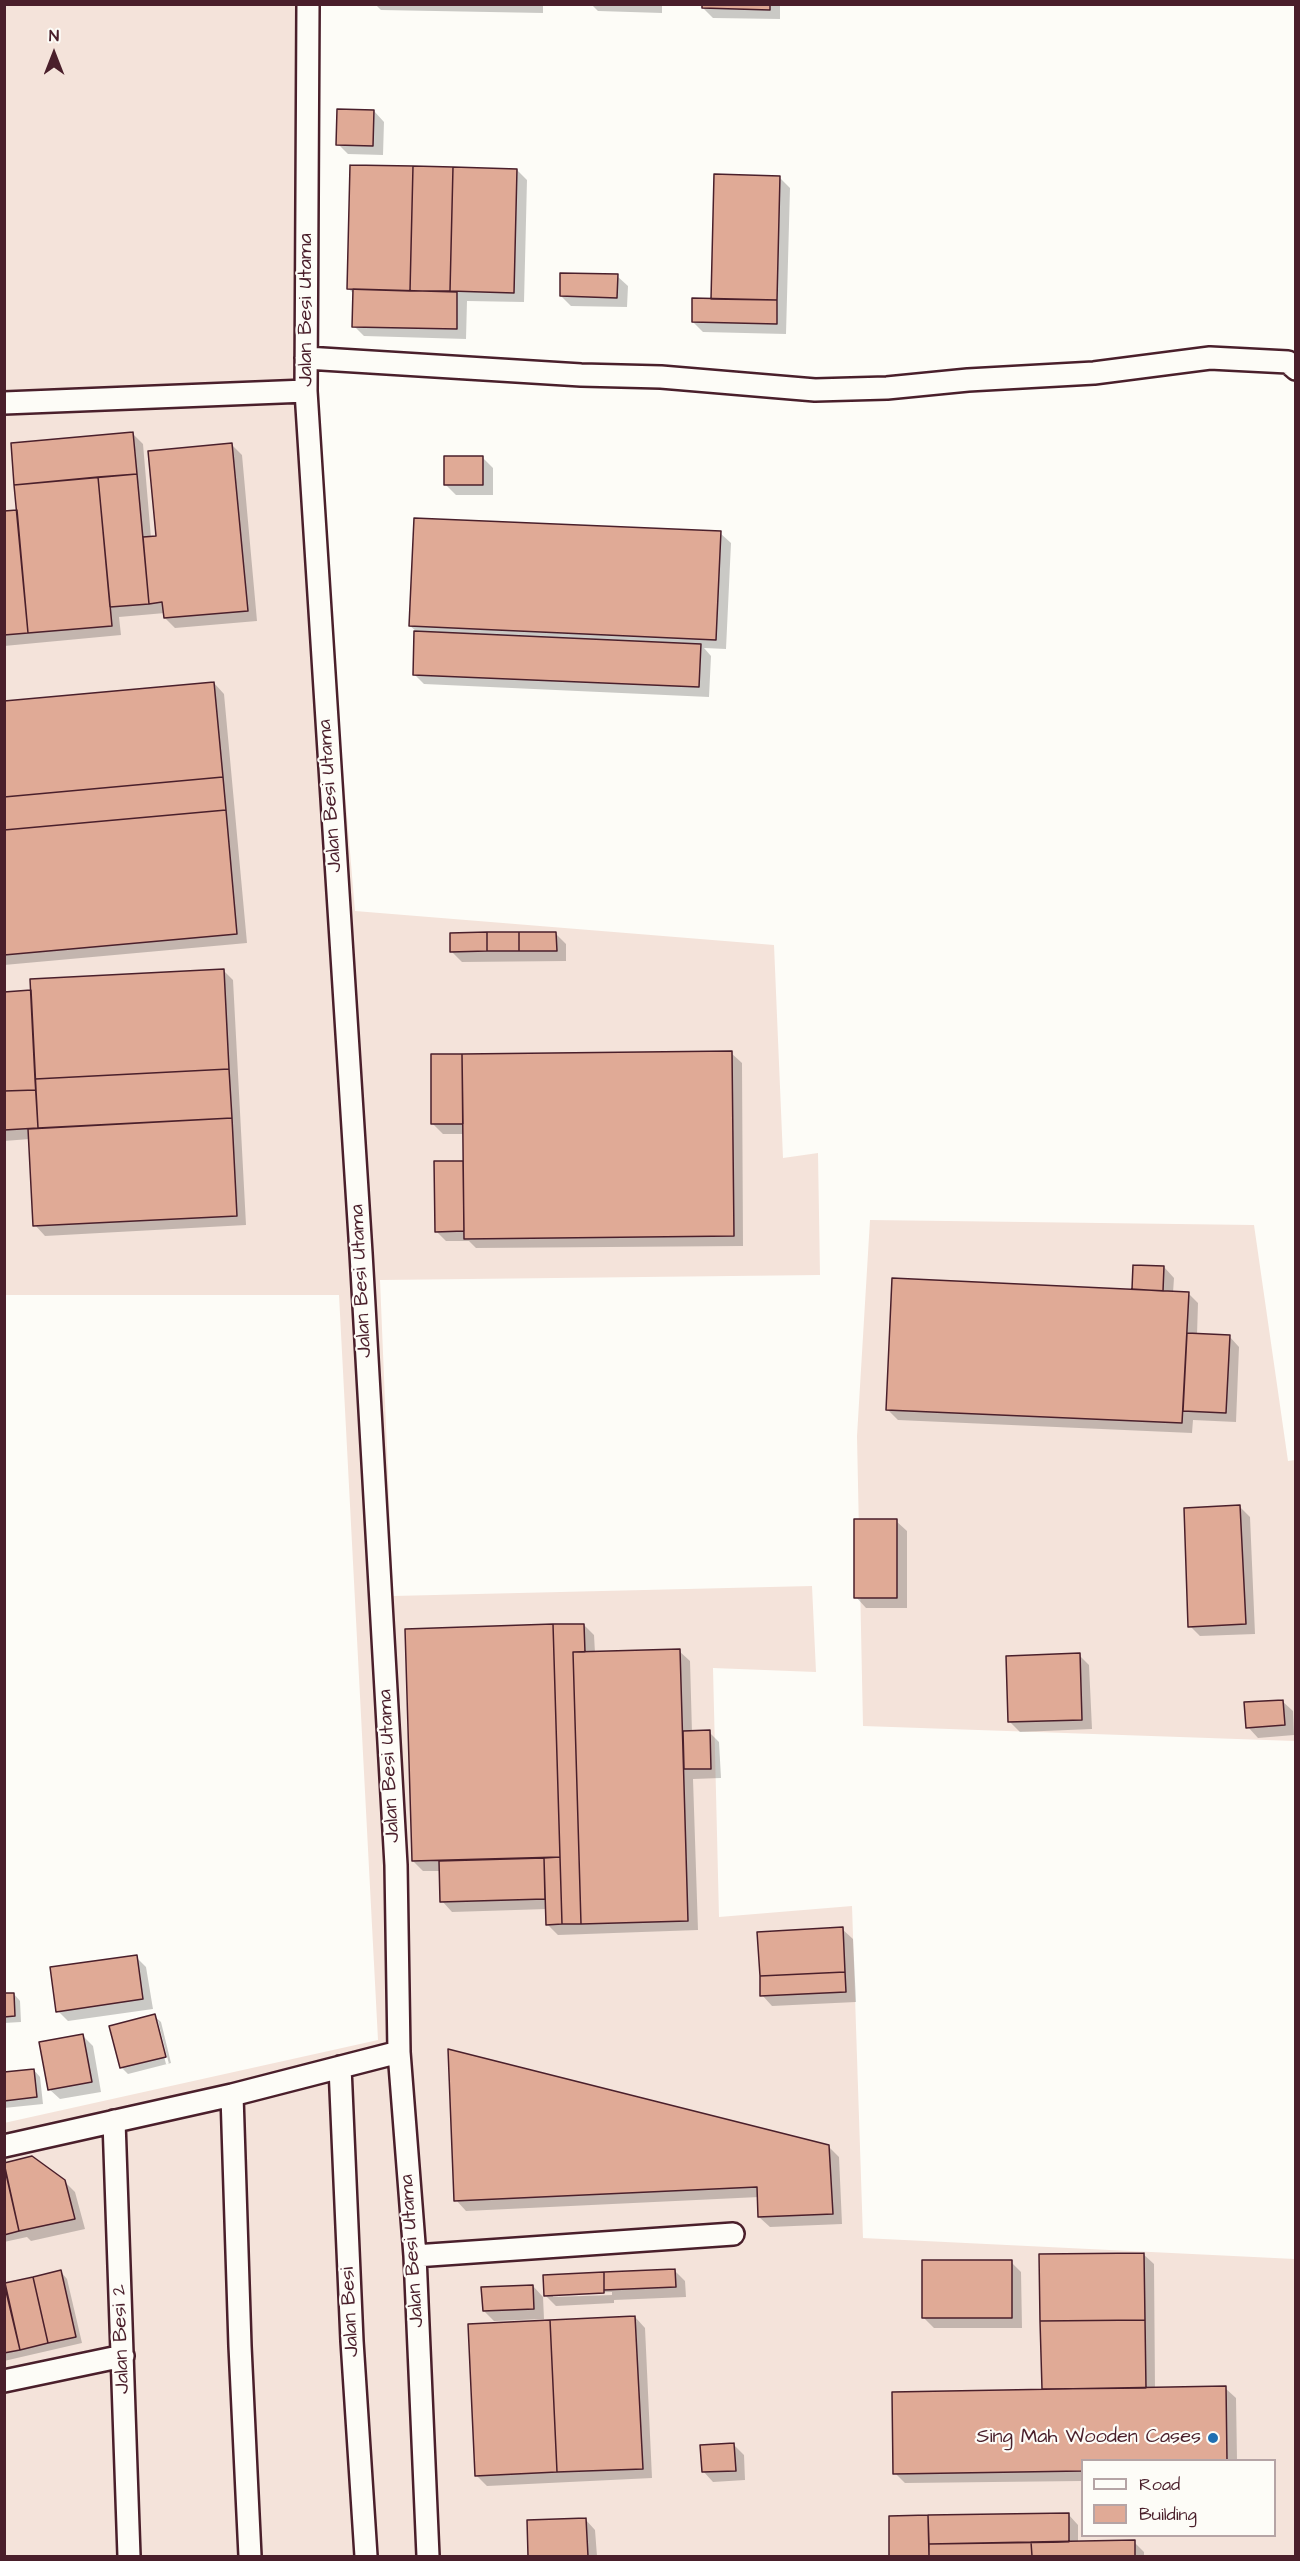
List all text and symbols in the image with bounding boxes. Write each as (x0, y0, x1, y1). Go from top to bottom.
north arrow (24, 24, 84, 84)
text: N (49, 25, 59, 47)
street label: Jalan Besi Utama (295, 233, 319, 387)
street label: Jalan Besi Utama (314, 719, 348, 873)
street label: Jalan Besi Utama (346, 1204, 378, 1358)
street label: Jalan Besi Utama (374, 1689, 406, 1843)
street label: Jalan Besi Utama (396, 2174, 430, 2328)
street label: Jalan Besi (337, 2266, 365, 2358)
street label: Jalan Besi 2 (108, 2284, 136, 2394)
place label: Sing Mah Wooden Cases (977, 2426, 1201, 2450)
marker: Sing Mah Wooden Cases (1206, 2431, 1220, 2445)
legend (1081, 2459, 1276, 2537)
text: Road (1139, 2472, 1180, 2497)
text: Building (1139, 2502, 1197, 2527)

